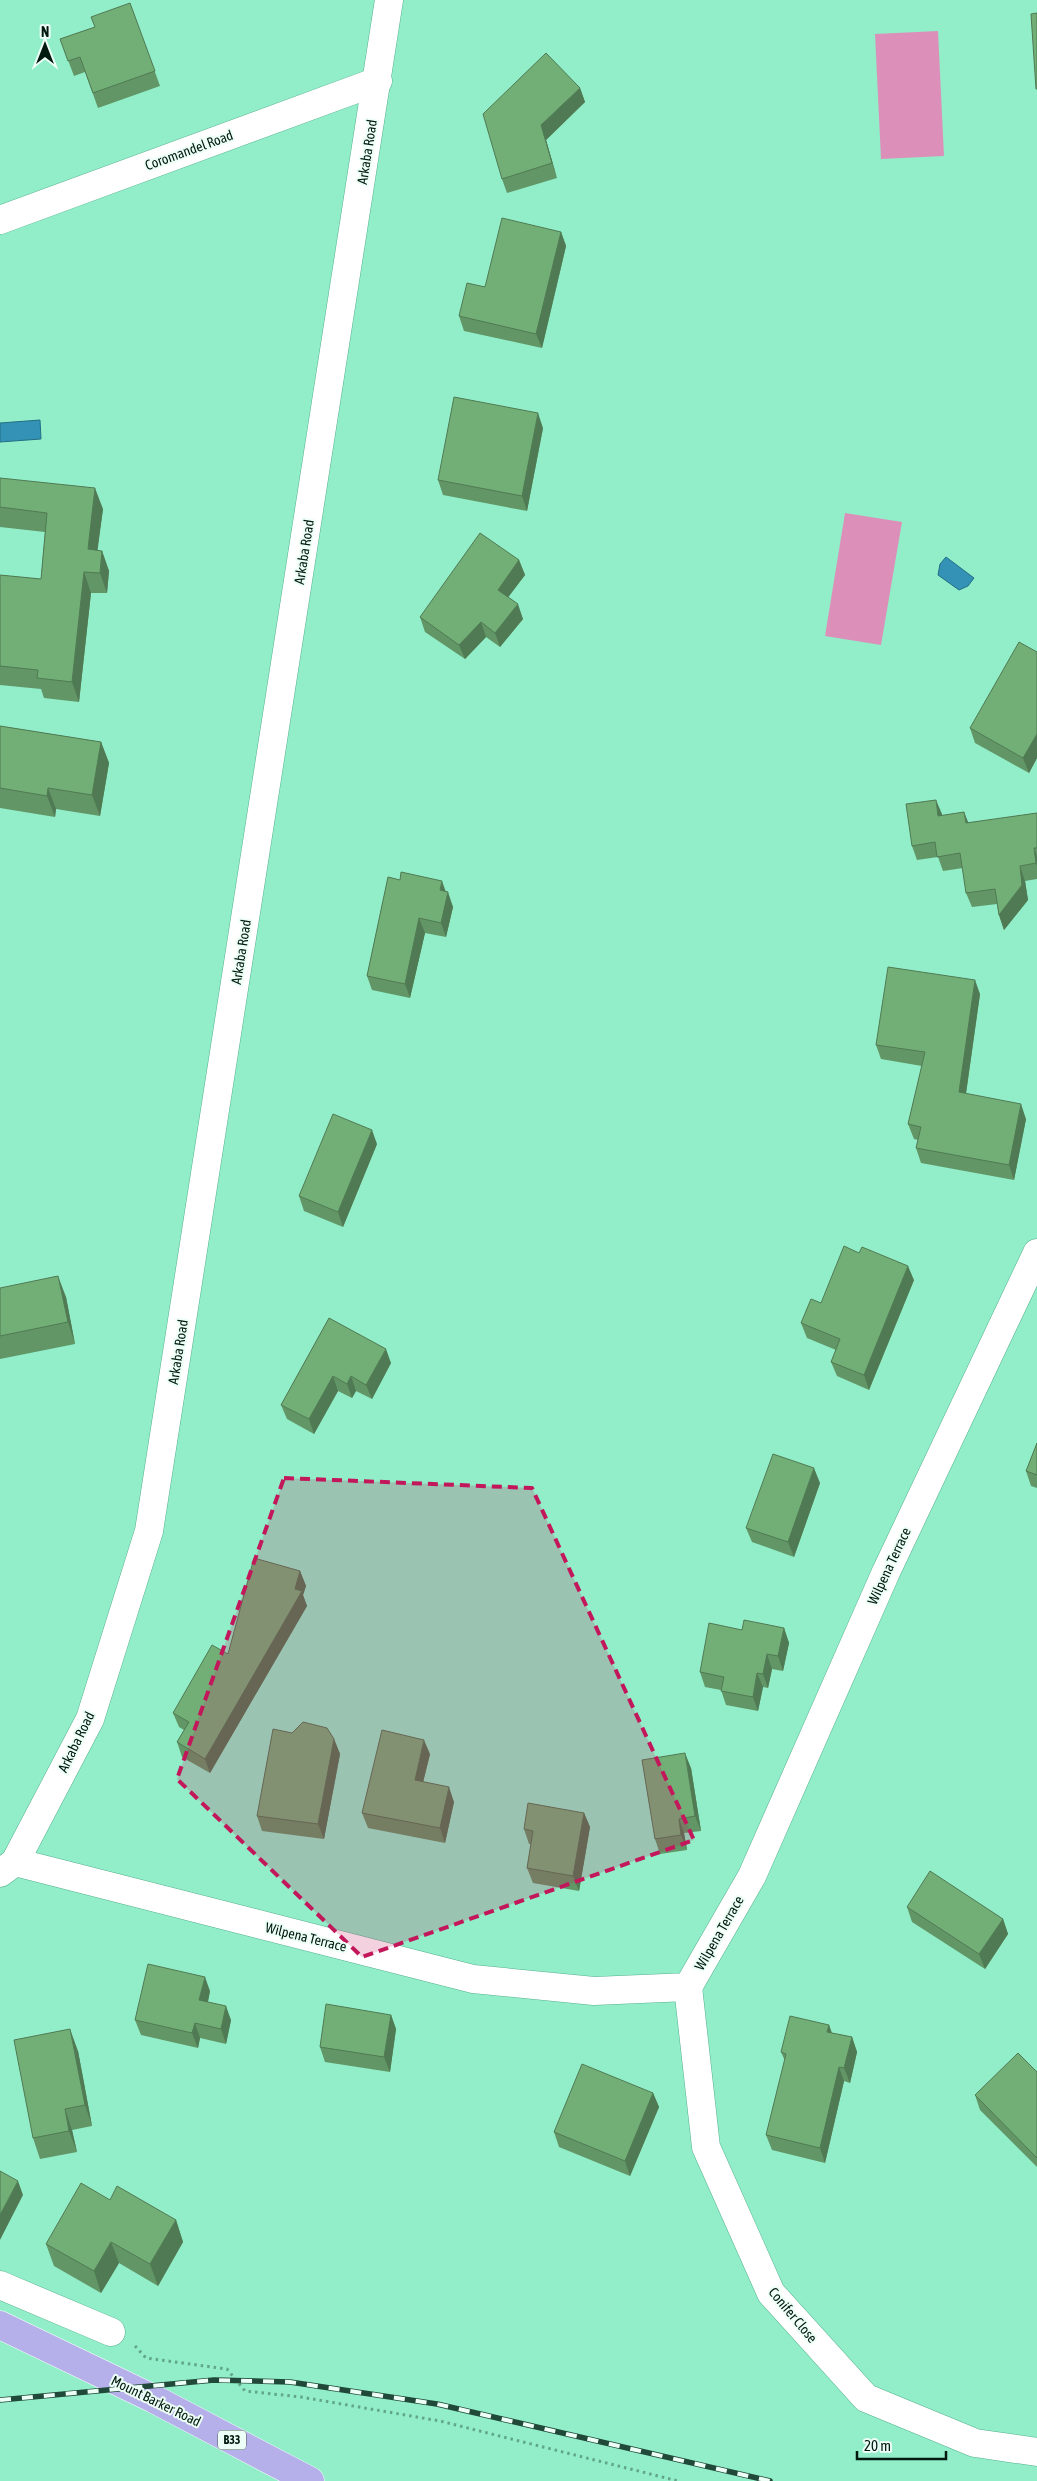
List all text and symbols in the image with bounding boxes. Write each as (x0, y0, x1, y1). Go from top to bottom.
north arrow (20, 20, 70, 70)
text: N (41, 24, 49, 40)
street label: Arkaba Road (354, 118, 380, 186)
street label: Coromandel Road (143, 127, 235, 173)
street label: Arkaba Road (291, 518, 317, 586)
street label: Arkaba Road (228, 918, 254, 986)
street label: Arkaba Road (165, 1318, 191, 1386)
street label: Wilpena Terrace (864, 1525, 914, 1607)
street label: Arkaba Road (54, 1709, 98, 1775)
street label: Wilpena Terrace (691, 1893, 747, 1973)
street label: Wilpena Terrace (264, 1919, 348, 1955)
street label: Conifer Close (765, 2284, 821, 2346)
street label: Mount Barker Road (109, 2372, 203, 2430)
scale bar (857, 2428, 946, 2460)
road number: B33 (218, 2430, 246, 2450)
text: 20 m (864, 2437, 891, 2454)

